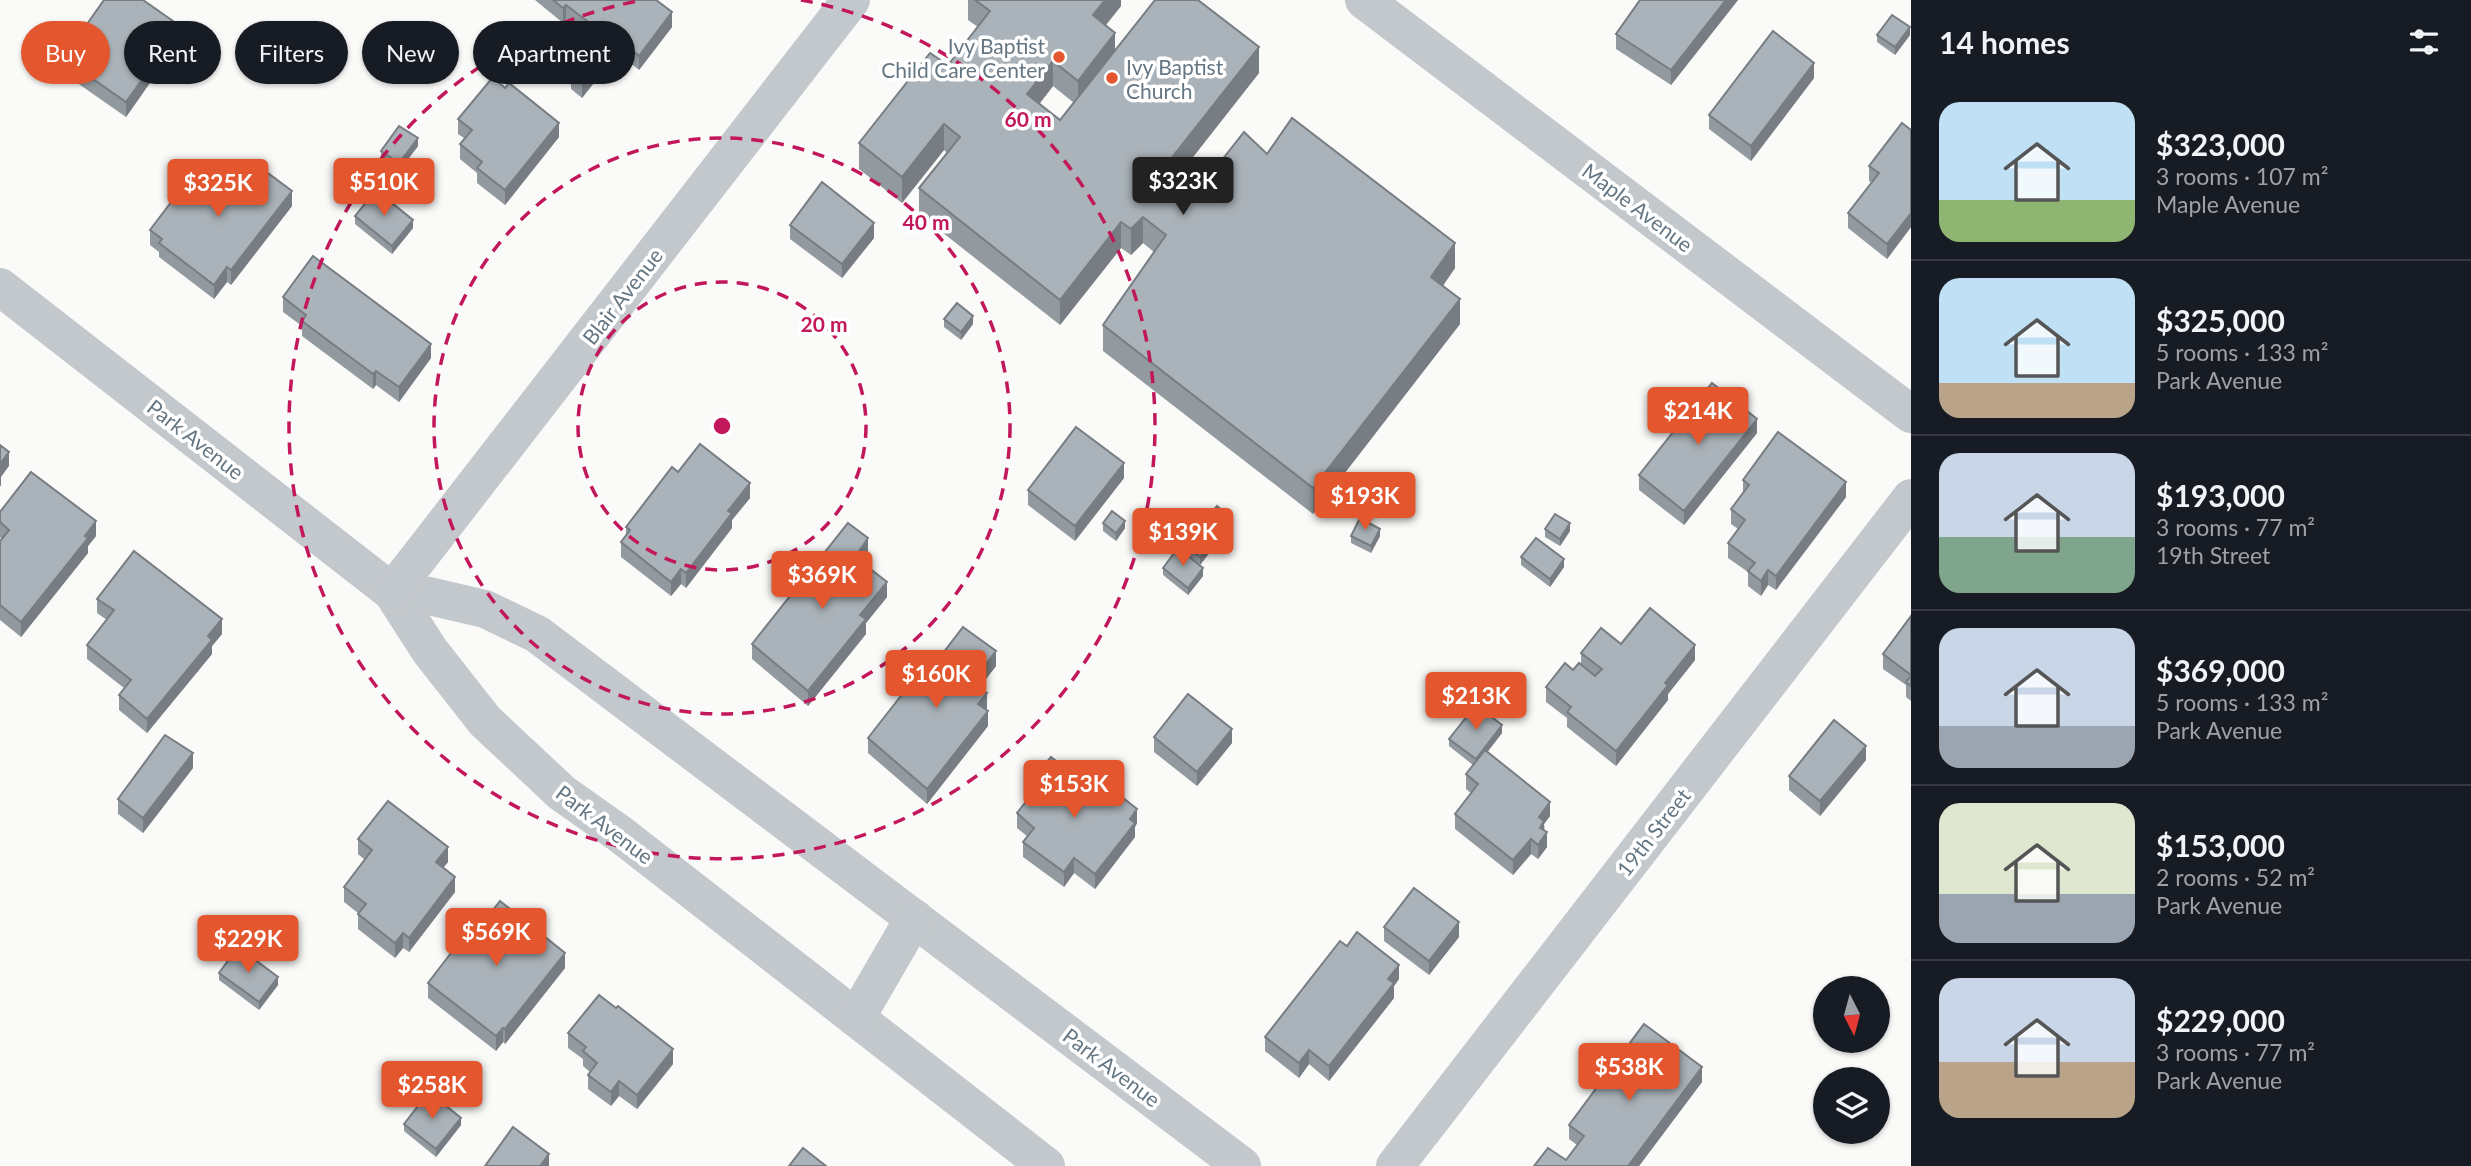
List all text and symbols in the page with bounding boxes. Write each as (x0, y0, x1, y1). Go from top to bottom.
chip: Buy (21, 21, 110, 84)
chip: Rent (124, 21, 221, 84)
chip: Filters (235, 21, 348, 84)
chip: New (362, 21, 459, 84)
chip: Apartment (473, 21, 635, 84)
icon: filters (2405, 23, 2443, 61)
text: 14 homes (1939, 24, 2070, 60)
place label: Ivy Baptist Child Care Center (881, 33, 1045, 82)
marker: Ivy Baptist Child Care Center (1051, 49, 1067, 65)
place label: Ivy Baptist Church (1126, 54, 1224, 103)
marker: Ivy Baptist Church (1104, 70, 1120, 86)
text: 60 m (1004, 106, 1052, 131)
text: $323,000 (2156, 126, 2285, 162)
icon: home (1995, 130, 2079, 214)
street label: Maple Avenue (1578, 157, 1698, 257)
pin: $510K (335, 158, 433, 218)
pin: $323K (1134, 158, 1232, 217)
pin: $325K (169, 160, 267, 219)
text: 3 rooms · 107 m² (2156, 162, 2328, 190)
text: $323K (1148, 166, 1218, 194)
text: $510K (349, 167, 419, 195)
text: $325K (183, 168, 253, 196)
text: Maple Avenue (2156, 190, 2300, 218)
text: 40 m (902, 209, 950, 234)
street label: Blair Avenue (577, 243, 667, 349)
text: $325,000 (2156, 302, 2285, 338)
icon: home (1995, 306, 2079, 390)
text: 20 m (800, 311, 848, 336)
text: 5 rooms · 133 m² (2156, 338, 2328, 366)
text: Park Avenue (2156, 366, 2282, 394)
pin: $214K (1649, 388, 1747, 447)
street label: Park Avenue (143, 394, 249, 484)
text: $214K (1663, 396, 1733, 424)
centre of rings (710, 414, 734, 438)
pin: $193K (1316, 472, 1414, 532)
text: $193,000 (2156, 477, 2285, 513)
text: $193K (1330, 481, 1400, 509)
icon: home (1995, 481, 2079, 565)
pin: $139K (1134, 508, 1232, 568)
text: 3 rooms · 77 m² (2156, 513, 2315, 541)
text: $139K (1148, 517, 1218, 545)
text: 19th Street (2156, 541, 2270, 569)
pin: $369K (773, 552, 871, 611)
text: $369K (787, 560, 857, 588)
pin: $160K (887, 650, 985, 710)
text: $369,000 (2156, 652, 2285, 688)
icon: home (1995, 656, 2079, 740)
text: $160K (901, 659, 971, 687)
pin: $213K (1427, 672, 1525, 732)
text: $213K (1441, 681, 1511, 709)
text: 5 rooms · 133 m² (2156, 688, 2328, 716)
text: Park Avenue (2156, 716, 2282, 744)
pin: $153K (1025, 760, 1123, 820)
text: $153K (1039, 769, 1109, 797)
street label: Park Avenue (551, 779, 659, 869)
street label: 19th Street (1611, 783, 1695, 881)
text: $153,000 (2156, 827, 2285, 863)
icon: home (1995, 831, 2079, 915)
text: 2 rooms · 52 m² (2156, 863, 2315, 891)
text: Park Avenue (2156, 891, 2282, 919)
pin: $569K (447, 908, 545, 968)
pin: $229K (199, 916, 297, 975)
text: $569K (461, 917, 531, 945)
text: $229K (213, 924, 283, 952)
north arrow (1813, 976, 1890, 1054)
map controls (1813, 976, 1890, 1144)
text: $229,000 (2156, 1002, 2285, 1038)
icon: home (1995, 1006, 2079, 1090)
street label: Park Avenue (1058, 1022, 1166, 1112)
text: 3 rooms · 77 m² (2156, 1038, 2315, 1066)
pin: $538K (1580, 1044, 1678, 1103)
text: $538K (1594, 1052, 1664, 1080)
pin: $258K (383, 1062, 481, 1121)
text: Park Avenue (2156, 1066, 2282, 1094)
button: layers (1813, 1067, 1890, 1144)
text: $258K (397, 1070, 467, 1098)

